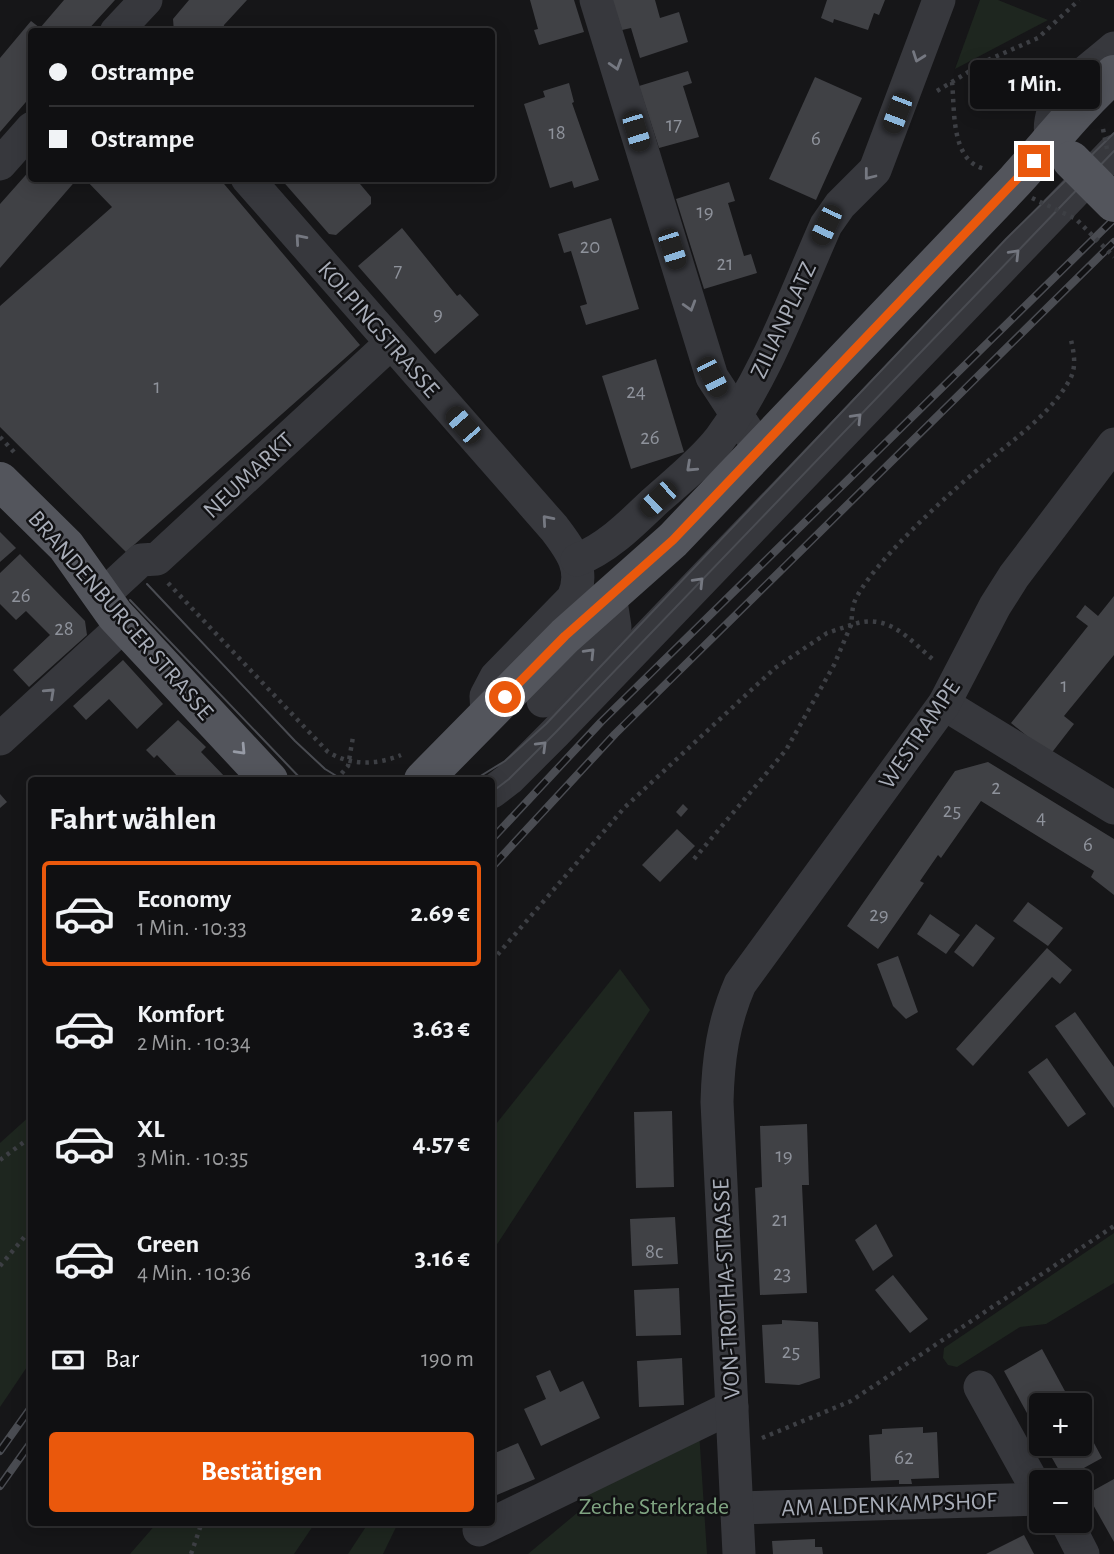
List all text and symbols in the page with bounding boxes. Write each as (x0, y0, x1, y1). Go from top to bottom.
one-way arrow (912, 50, 926, 62)
text: Ostrampe (91, 59, 194, 85)
one-way arrow (607, 59, 622, 71)
callout: 1 Min. (969, 60, 1099, 108)
text: 1 Min. (1008, 73, 1062, 96)
car (880, 90, 915, 136)
car (620, 108, 653, 154)
house number: 17 (666, 114, 682, 135)
house number: 18 (548, 122, 566, 143)
text: Ostrampe (91, 126, 194, 152)
house number: 6 (811, 128, 821, 149)
route end (1018, 145, 1050, 177)
one-way arrow (865, 168, 878, 180)
house number: 19 (696, 201, 714, 222)
car (808, 202, 845, 248)
car (656, 226, 689, 272)
one-way arrow (296, 234, 308, 247)
house number: 20 (580, 236, 600, 257)
one-way arrow (1006, 249, 1019, 262)
house number: 21 (717, 253, 733, 274)
street label: KOLPINGSTRASSE (313, 257, 444, 402)
street label: ZILIANPLATZ (747, 259, 821, 382)
house number: 7 (394, 260, 403, 281)
one-way arrow (682, 300, 697, 312)
house number: 9 (433, 303, 443, 324)
car (694, 354, 731, 400)
house number: 1 (153, 376, 161, 397)
house number: 24 (626, 381, 646, 402)
car (442, 402, 485, 448)
one-way arrow (848, 413, 861, 426)
house number: 26 (640, 427, 660, 448)
street label: NEUMARKT (199, 428, 299, 523)
one-way arrow (686, 459, 699, 472)
car (636, 477, 681, 521)
street label: BRANDENBURGER STRASSE (23, 507, 218, 725)
one-way arrow (543, 515, 555, 528)
one-way arrow (691, 577, 704, 590)
house number: 26 (11, 585, 31, 606)
house number: 28 (54, 618, 74, 639)
one-way arrow (581, 648, 594, 661)
street label: WESTRAMPE (875, 675, 965, 793)
house number: 1 (1060, 675, 1068, 696)
route start (489, 681, 521, 713)
one-way arrow (42, 689, 55, 702)
one-way arrow (533, 741, 546, 754)
one-way arrow (233, 742, 246, 755)
house number: 2 (991, 777, 1001, 798)
house number: 25 (943, 800, 961, 821)
text: Fahrt wählen (49, 803, 217, 835)
house number: 4 (1036, 807, 1046, 828)
house number: 6 (1083, 834, 1093, 855)
icon: car (53, 882, 116, 945)
text: Economy (137, 886, 231, 912)
text: 2.69 € (411, 900, 470, 926)
house number: 29 (869, 904, 889, 925)
text: 1 Min. · 10:33 (137, 917, 247, 940)
icon: car (53, 997, 116, 1060)
text: Komfort (137, 1001, 224, 1027)
text: 3.63 € (413, 1015, 470, 1041)
text: 2 Min. · 10:34 (137, 1032, 251, 1055)
icon: car (53, 1112, 116, 1175)
text: XL (137, 1116, 164, 1142)
text: 4.57 € (412, 1130, 470, 1156)
house number: 19 (775, 1145, 793, 1166)
text: 3 Min. · 10:35 (137, 1147, 248, 1170)
street label: VON-TROTHA-STRASSE (709, 1177, 745, 1400)
house number: 21 (772, 1209, 788, 1230)
icon: car (53, 1227, 116, 1290)
text: Green (137, 1231, 199, 1257)
house number: 8c (645, 1241, 663, 1262)
text: 3.16 € (415, 1245, 470, 1271)
text: 4 Min. · 10:36 (137, 1262, 251, 1285)
house number: 23 (773, 1263, 791, 1284)
icon: cash (49, 1341, 87, 1379)
house number: 25 (782, 1341, 800, 1362)
text: Bar (105, 1346, 139, 1372)
text: 190 m (421, 1348, 474, 1371)
map controls (1029, 1393, 1092, 1533)
button: + (1029, 1393, 1092, 1456)
button: Bestätigen (49, 1432, 474, 1512)
house number: 62 (894, 1447, 914, 1468)
button: − (1029, 1470, 1092, 1533)
street label: AM ALDENKAMPSHOF (781, 1489, 998, 1521)
park label: Zeche Sterkrade (579, 1495, 729, 1519)

